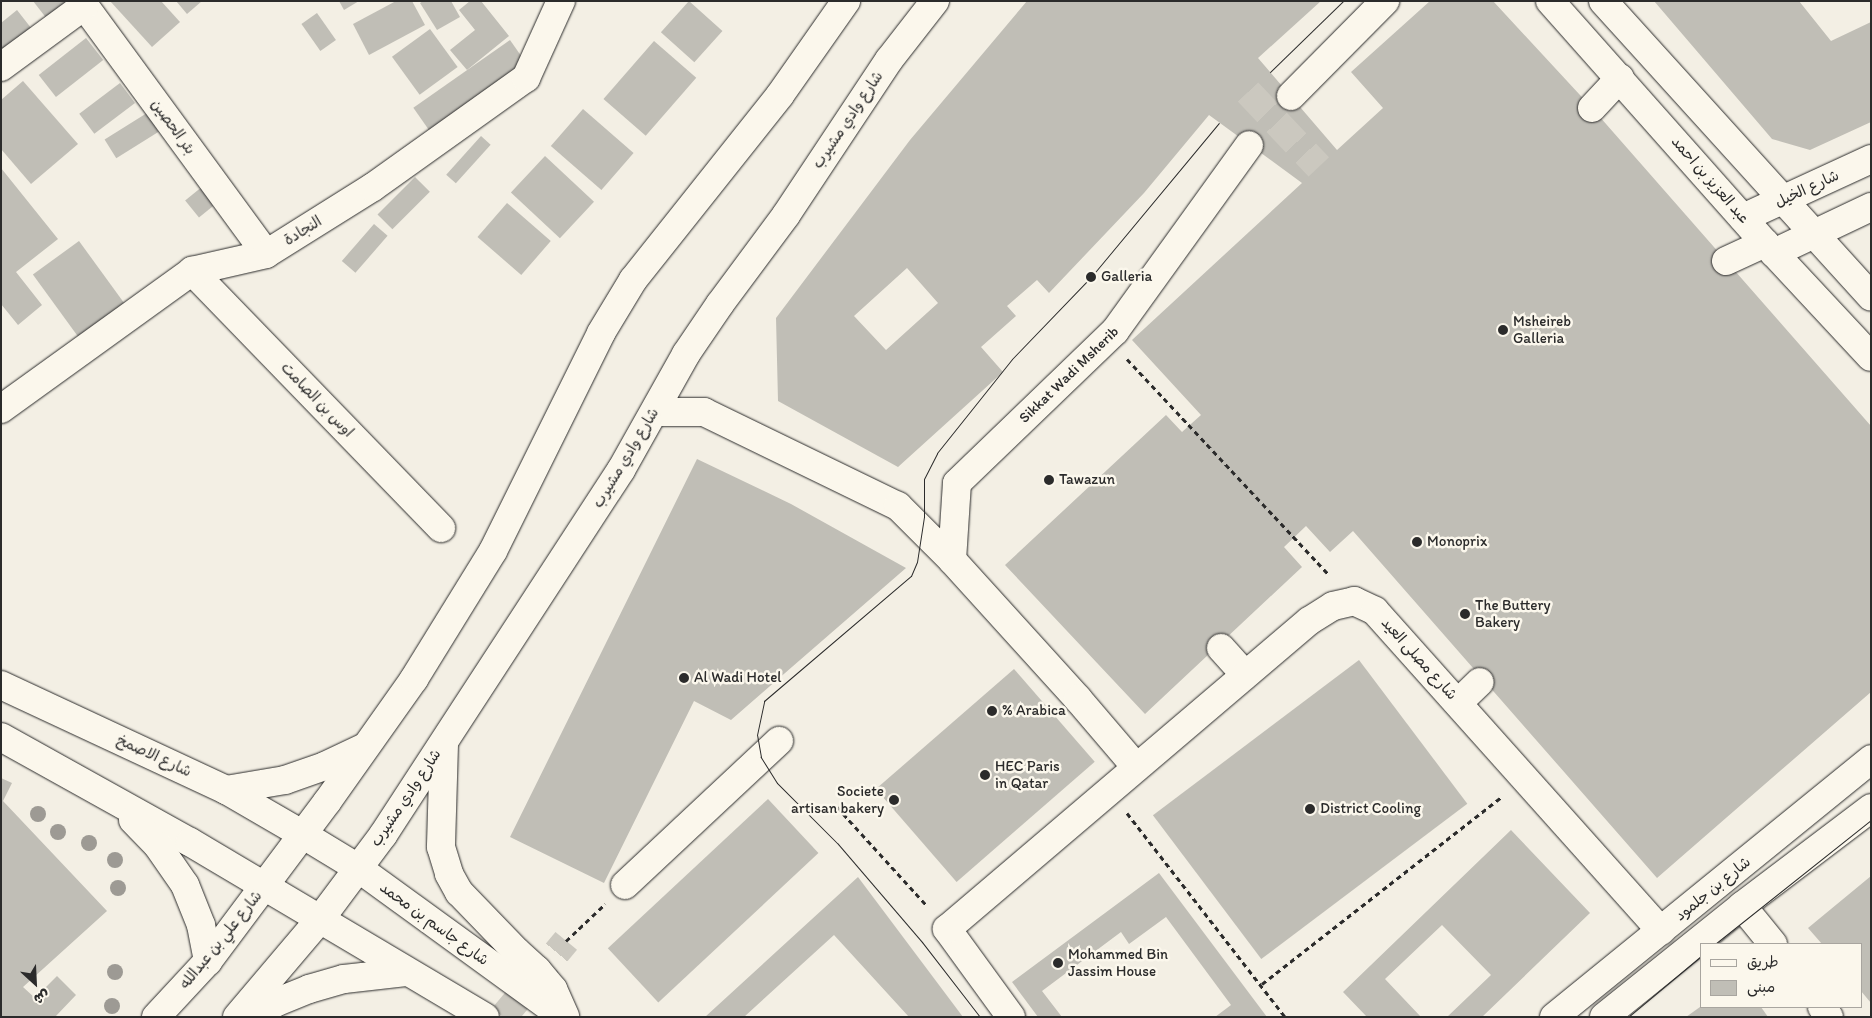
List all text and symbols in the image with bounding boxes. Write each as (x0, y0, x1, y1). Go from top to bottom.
street label: شارع وادي مشيرب (809, 68, 887, 172)
street label: بئر الحصين (147, 96, 199, 158)
street label: عبد العزيز بن احمد (1667, 133, 1753, 227)
street label: شارع الخيل (1772, 166, 1842, 212)
street label: النجادة (281, 212, 325, 250)
place label: Galleria (1101, 268, 1152, 286)
marker: Galleria (1085, 271, 1097, 283)
place label: Msheireb Galleria (1513, 312, 1571, 347)
street label: Sikkat Wadi Msherib (1016, 323, 1122, 427)
marker: Msheireb Galleria (1497, 324, 1509, 336)
street label: اوس بن الصامت (277, 359, 357, 441)
street label: شارع وادي مشيرب (589, 405, 663, 511)
place label: Tawazun (1059, 471, 1115, 489)
marker: Tawazun (1043, 474, 1055, 486)
place label: Monoprix (1427, 533, 1487, 551)
marker: Monoprix (1411, 536, 1423, 548)
place label: The Buttery Bakery (1475, 596, 1551, 631)
marker: The Buttery Bakery (1459, 608, 1471, 620)
street label: شارع مصلى العيد (1377, 614, 1461, 704)
place label: Al Wadi Hotel (694, 669, 782, 687)
marker: Al Wadi Hotel (678, 672, 690, 684)
place label: % Arabica (1002, 702, 1066, 720)
marker: % Arabica (986, 705, 998, 717)
street label: شارع الاصمخ (114, 731, 194, 781)
street label: شارع وادي مشيرب (367, 746, 445, 850)
place label: HEC Paris in Qatar (995, 757, 1059, 792)
marker: HEC Paris in Qatar (979, 769, 991, 781)
place label: Societe artisan bakery (791, 782, 884, 817)
marker: Societe artisan bakery (888, 794, 900, 806)
place label: District Cooling (1320, 800, 1421, 818)
marker: District Cooling (1304, 803, 1316, 815)
street label: شارع بن جلمود (1672, 853, 1754, 925)
street label: شارع جاسم بن محمد (376, 878, 492, 970)
street label: شارع علي بن عبدالله (176, 887, 266, 993)
legend (1700, 943, 1862, 1008)
place label: Mohammed Bin Jassim House (1068, 945, 1169, 980)
text: طريق (1747, 953, 1779, 971)
marker: Mohammed Bin Jassim House (1052, 957, 1064, 969)
north arrow (10, 958, 60, 1008)
text: مبنى (1747, 978, 1775, 996)
text: ش (31, 986, 52, 1008)

